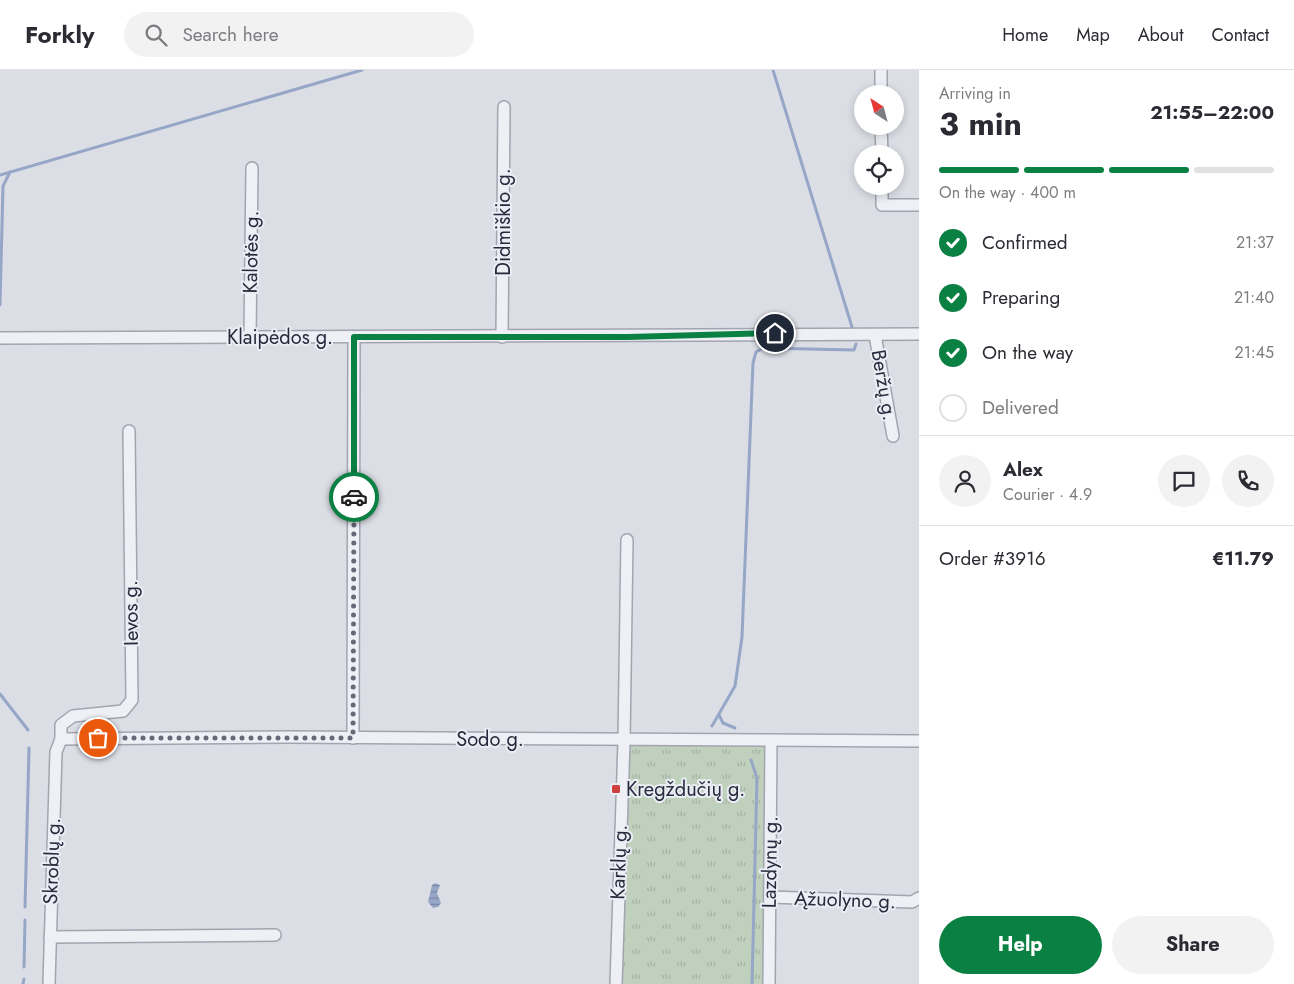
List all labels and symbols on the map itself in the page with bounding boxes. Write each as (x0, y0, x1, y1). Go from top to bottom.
north arrow (854, 85, 904, 135)
street label: Didmiškio g. (489, 168, 518, 276)
street label: Kalotės g. (236, 210, 266, 294)
pin (754, 312, 796, 354)
street label: Klaipėdos g. (227, 323, 333, 352)
street label: Beržų g. (864, 347, 904, 423)
courier (329, 472, 379, 522)
street label: Ievos g. (116, 580, 146, 646)
pin (77, 717, 119, 759)
street label: Sodo g. (456, 725, 524, 754)
place label: Kregždučių g. (626, 775, 745, 804)
marker: Kregždučių g. (610, 783, 622, 795)
street label: Lazdynų g. (755, 816, 785, 908)
street label: Skroblų g. (36, 817, 68, 905)
street label: Karklų g. (603, 824, 635, 900)
street label: Ąžuolyno g. (794, 884, 896, 916)

